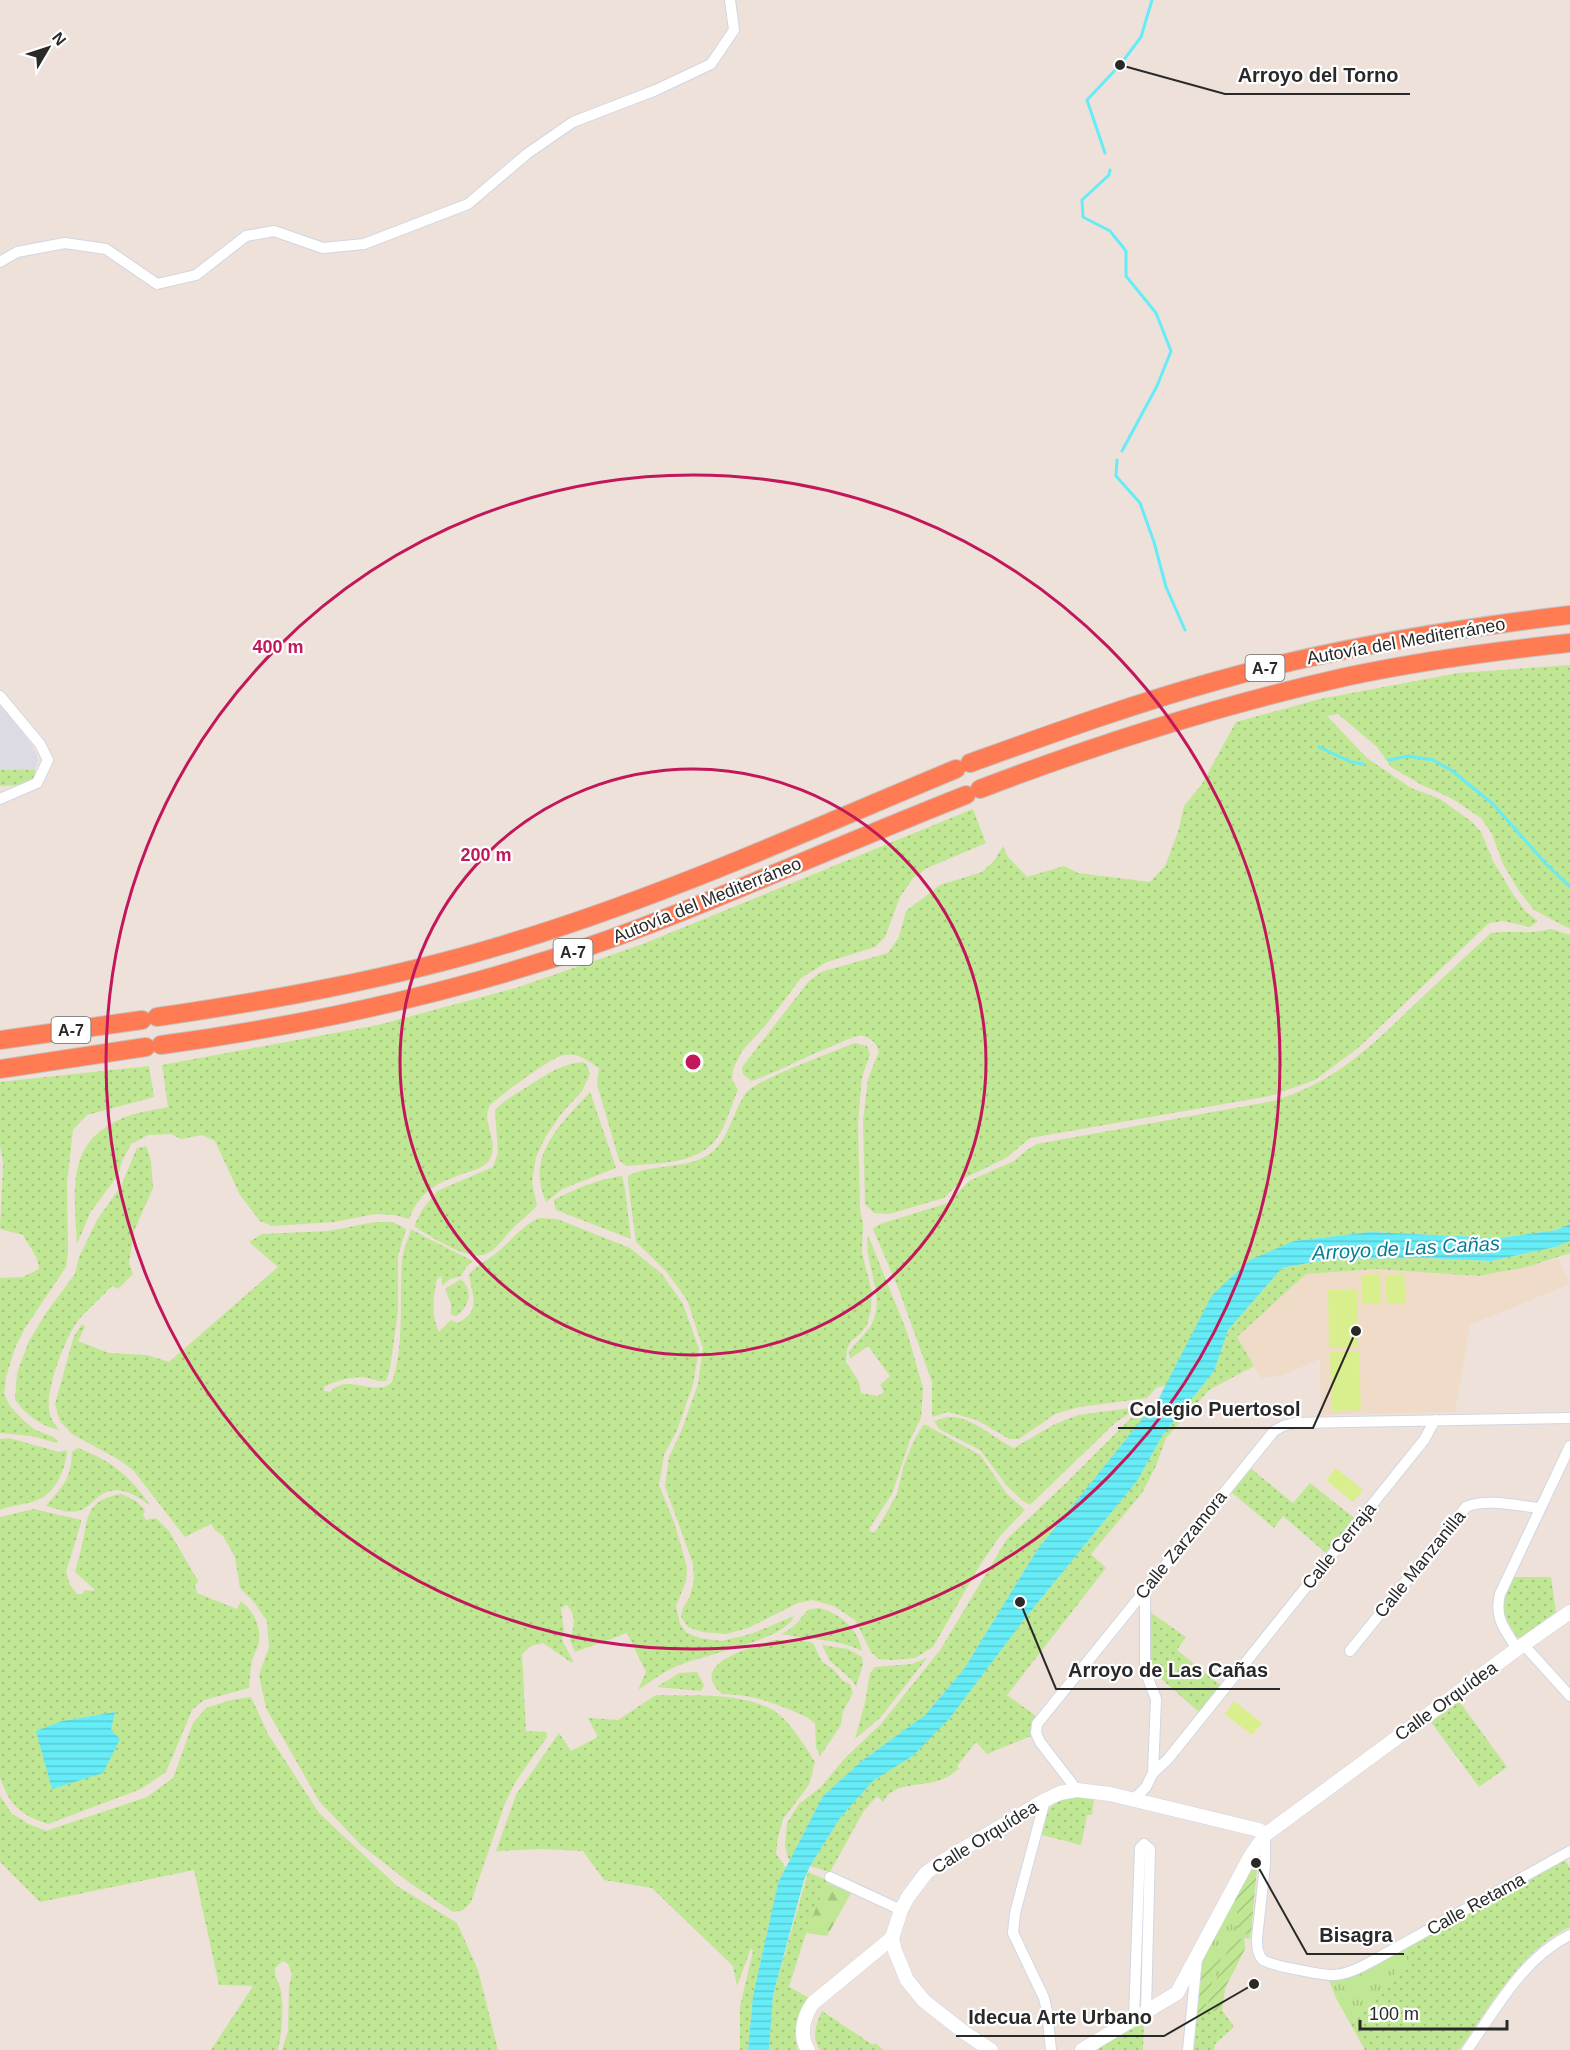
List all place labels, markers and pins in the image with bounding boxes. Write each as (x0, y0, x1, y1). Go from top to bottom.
callout: Arroyo del Torno (1225, 56, 1410, 94)
centre of rings (683, 1052, 703, 1072)
callout: Colegio Puertosol (1118, 1390, 1313, 1428)
callout: Arroyo de Las Cañas (1056, 1651, 1280, 1689)
callout: Bisagra (1307, 1916, 1404, 1954)
callout: Idecua Arte Urbano (956, 1998, 1164, 2036)

